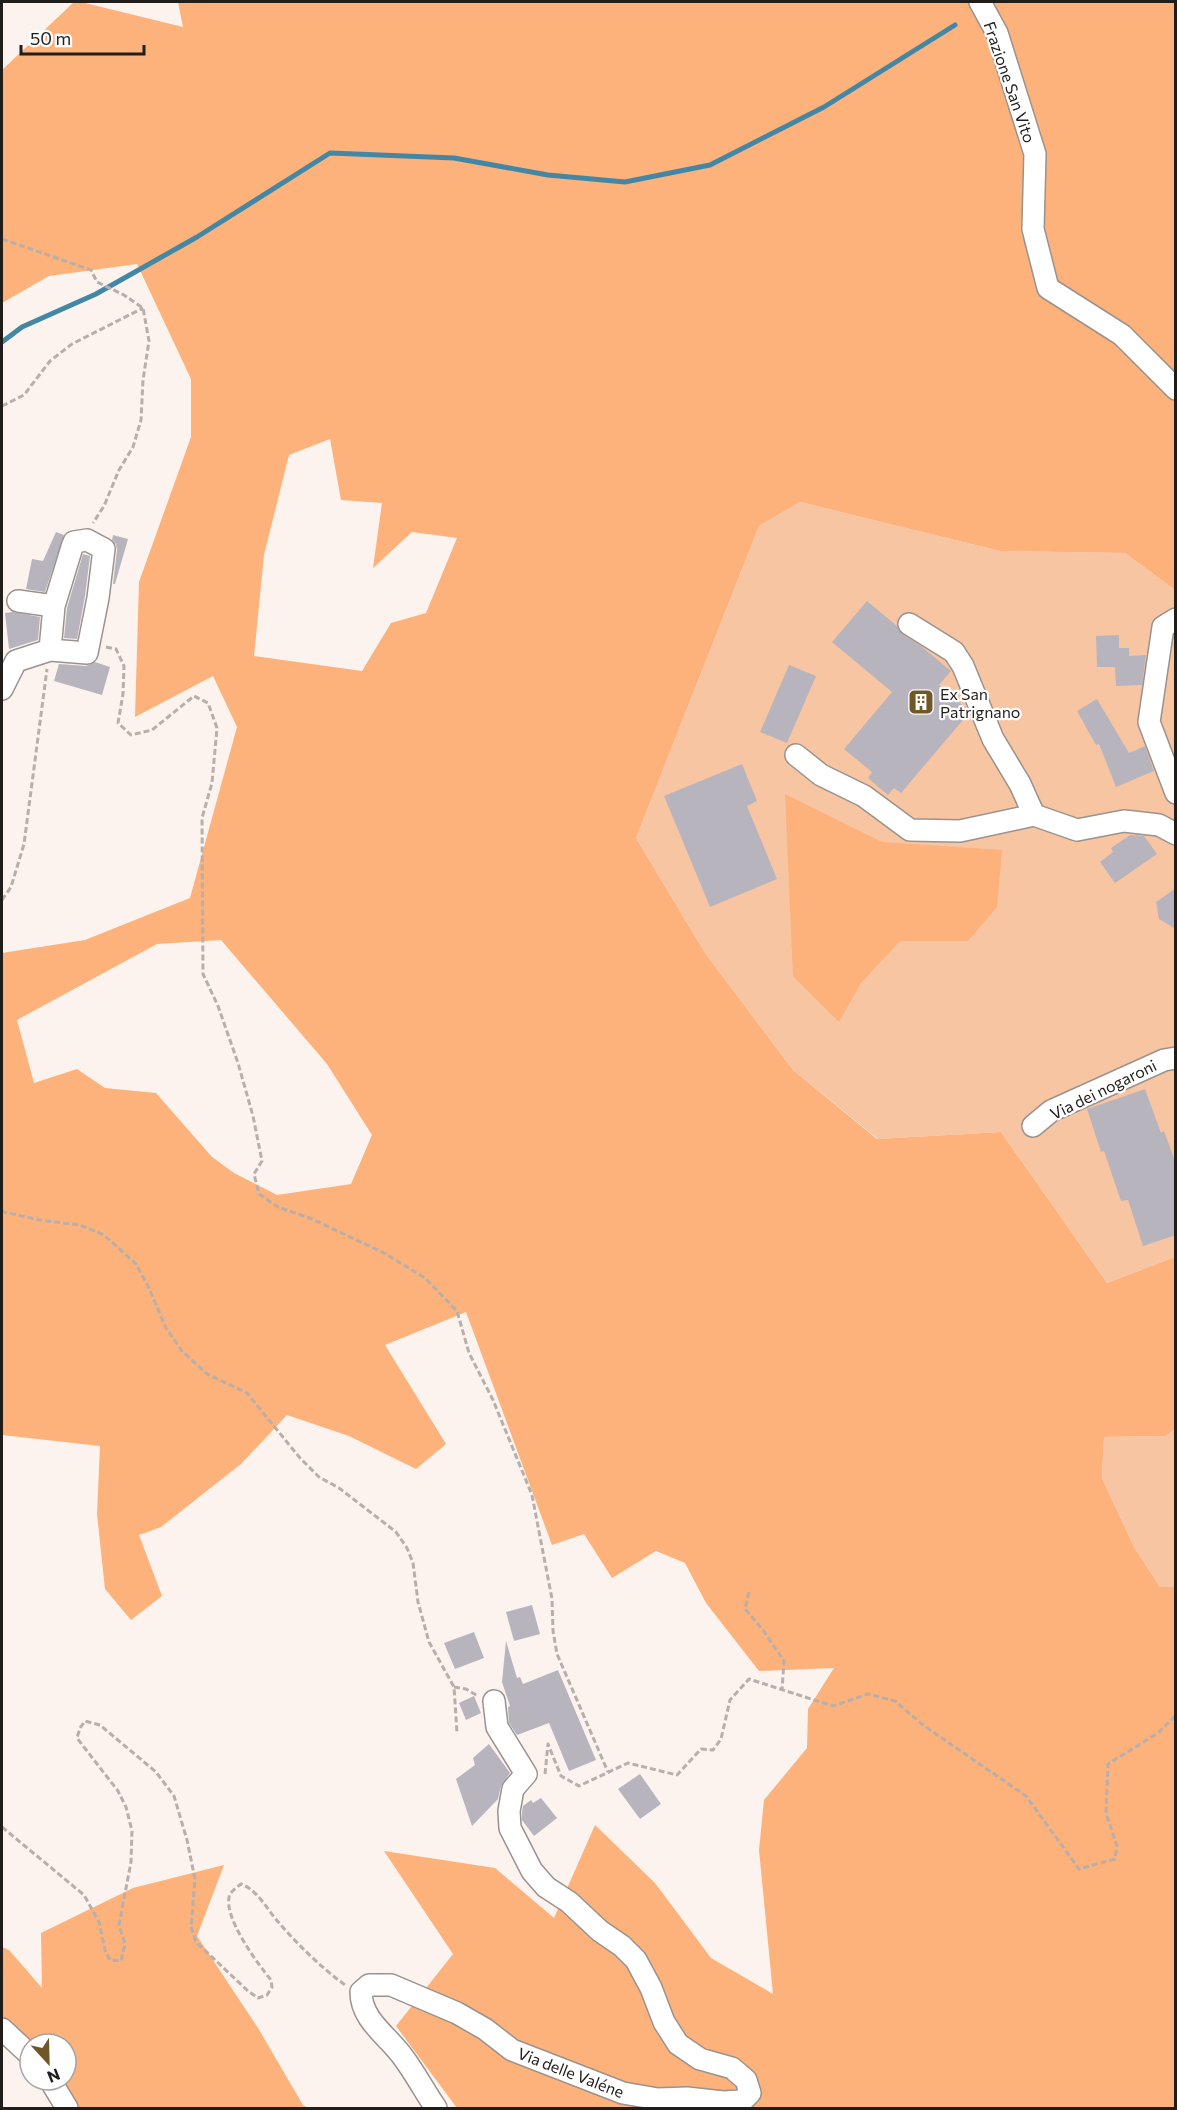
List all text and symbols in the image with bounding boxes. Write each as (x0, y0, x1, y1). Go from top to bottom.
scale bar (21, 18, 144, 56)
street label: Frazione San Vito (980, 19, 1040, 145)
text: 50 m (30, 27, 71, 49)
place label: Ex San Patrignano (940, 684, 1020, 721)
building icon: Ex San Patrignano (906, 687, 936, 717)
street label: Via dei nogaroni (1047, 1055, 1159, 1123)
north arrow (18, 2032, 78, 2092)
street label: Via delle Valéne (515, 2043, 627, 2101)
text: N (45, 2065, 63, 2087)

